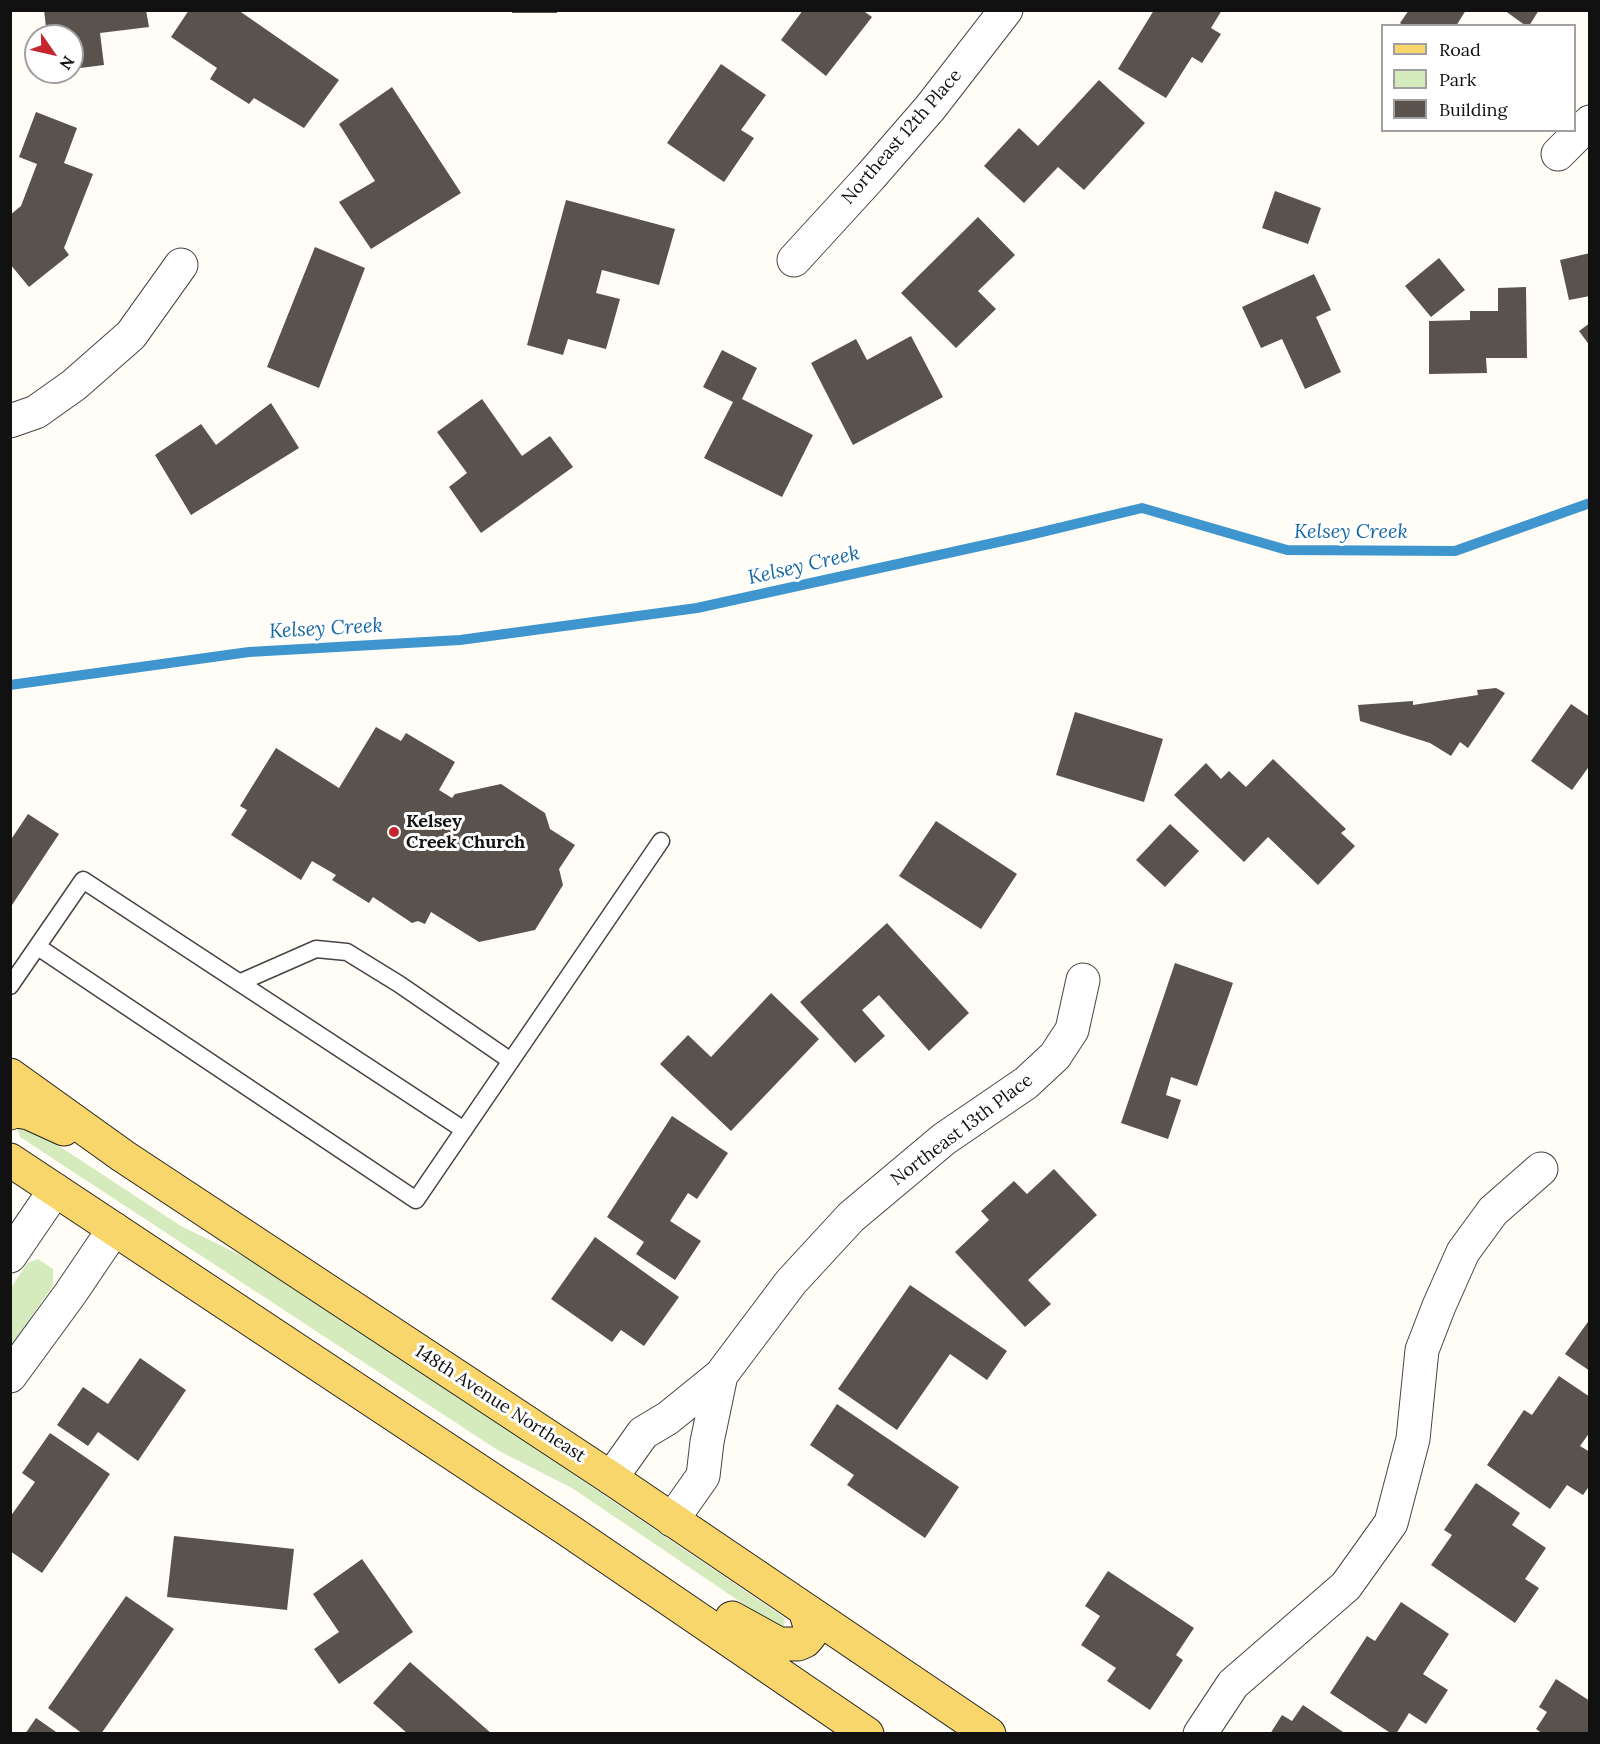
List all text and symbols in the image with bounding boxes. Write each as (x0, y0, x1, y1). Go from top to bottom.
north arrow (24, 24, 84, 84)
legend (1381, 24, 1576, 132)
text: Road (1439, 38, 1481, 61)
text: N (56, 52, 79, 74)
street label: Northeast 12th Place (838, 65, 966, 209)
text: Park (1439, 68, 1476, 91)
text: Building (1439, 98, 1507, 121)
water label: Kelsey Creek (1294, 520, 1408, 544)
water label: Kelsey Creek (746, 542, 862, 590)
water label: Kelsey Creek (269, 614, 383, 644)
place label: Kelsey Creek Church (406, 811, 525, 854)
marker: Kelsey Creek Church (387, 825, 401, 839)
street label: Northeast 13th Place (887, 1070, 1037, 1190)
street label: 148th Avenue Northeast (411, 1341, 589, 1467)

